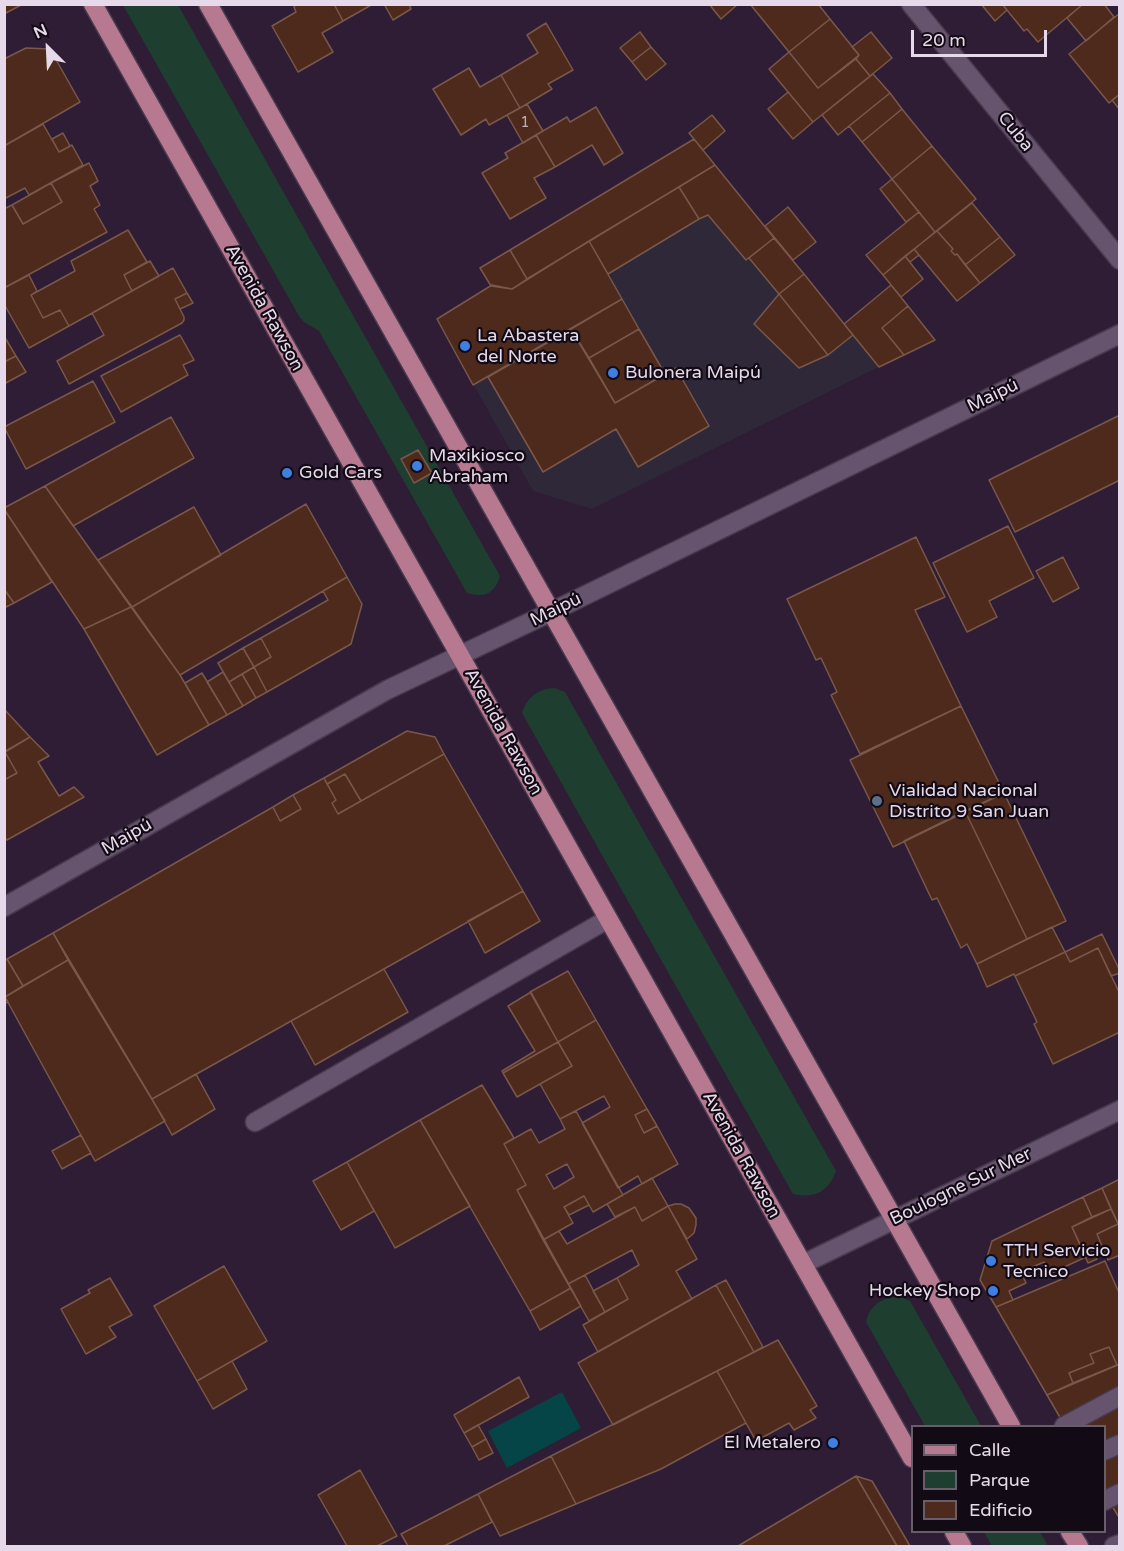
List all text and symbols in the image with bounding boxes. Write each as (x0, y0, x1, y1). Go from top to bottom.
north arrow (18, 18, 78, 78)
scale bar (914, 18, 1050, 56)
text: N (31, 20, 51, 43)
text: 20 m (922, 29, 966, 51)
street label: Cuba (993, 108, 1037, 156)
house number: 1 (520, 114, 530, 132)
street label: Avenida Rawson (220, 241, 308, 375)
place label: La Abastera del Norte (477, 325, 579, 368)
marker: La Abastera del Norte (458, 339, 472, 353)
place label: Bulonera Maipú (625, 362, 761, 384)
marker: Bulonera Maipú (606, 366, 620, 380)
street label: Maipú (964, 374, 1022, 418)
place label: Maxikiosco Abraham (429, 445, 525, 488)
marker: Maxikiosco Abraham (410, 459, 424, 473)
place label: Gold Cars (299, 462, 382, 484)
marker: Gold Cars (280, 466, 294, 480)
street label: Maipú (527, 588, 585, 632)
street label: Avenida Rawson (459, 665, 547, 799)
place label: Vialidad Nacional Distrito 9 San Juan (889, 780, 1049, 822)
marker: Vialidad Nacional Distrito 9 San Juan (870, 794, 884, 808)
street label: Maipú (98, 814, 156, 860)
street label: Avenida Rawson (697, 1088, 785, 1222)
street label: Boulogne Sur Mer (887, 1143, 1035, 1231)
place label: TTH Servicio Tecnico (1003, 1240, 1110, 1282)
marker: TTH Servicio Tecnico (984, 1254, 998, 1268)
place label: Hockey Shop (869, 1280, 981, 1302)
marker: Hockey Shop (986, 1284, 1000, 1298)
legend (911, 1425, 1106, 1533)
place label: El Metalero (724, 1432, 821, 1454)
marker: El Metalero (826, 1436, 840, 1450)
text: Calle (969, 1439, 1011, 1461)
text: Parque (969, 1469, 1030, 1491)
text: Edificio (969, 1499, 1033, 1521)

